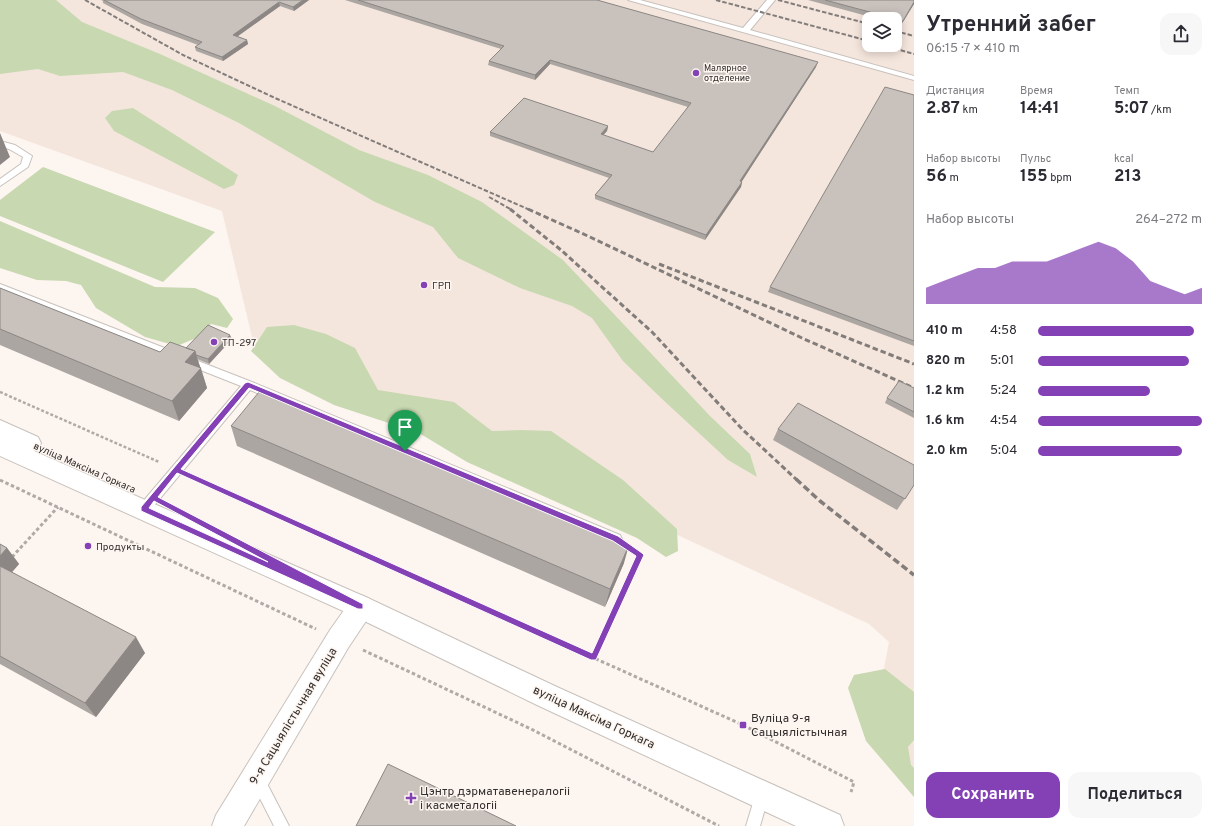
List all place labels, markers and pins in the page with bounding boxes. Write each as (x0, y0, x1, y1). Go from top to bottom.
place label: Малярное отделение (704, 63, 750, 84)
marker: Малярное отделение (691, 68, 701, 78)
marker: ГРП (419, 280, 429, 290)
place label: ГРП (432, 280, 451, 293)
marker: ТП-297 (209, 337, 219, 347)
place label: ТП-297 (222, 337, 256, 350)
pin (388, 410, 422, 451)
marker: Продукты (83, 541, 93, 551)
place label: Продукты (96, 541, 144, 554)
place label: Вуліца 9-я Сацыялістычная (751, 711, 847, 741)
marker: Вуліца 9-я Сацыялістычная (738, 720, 748, 730)
place label: Цэнтр дэрматавенералогіі і касметалогіі (420, 784, 570, 814)
marker: Цэнтр дэрматавенералогіі і касметалогіі (405, 792, 417, 804)

